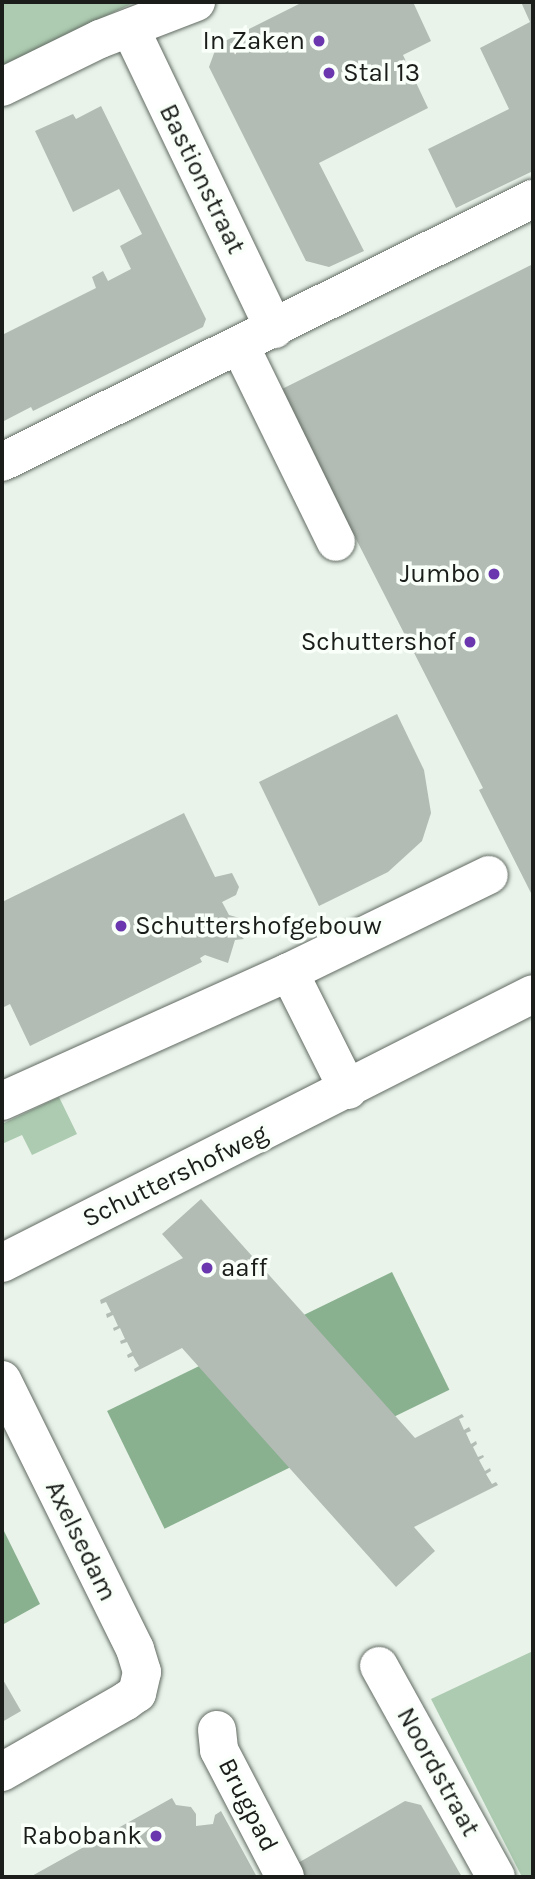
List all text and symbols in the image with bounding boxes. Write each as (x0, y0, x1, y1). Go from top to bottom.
place label: In Zaken (202, 25, 305, 57)
marker: In Zaken (311, 33, 327, 49)
place label: Stal 13 (343, 57, 420, 89)
marker: Stal 13 (321, 65, 337, 81)
street label: Bastionstraat (152, 99, 252, 259)
place label: Jumbo (400, 558, 480, 590)
marker: Jumbo (486, 566, 502, 582)
place label: Schuttershof (301, 626, 456, 658)
marker: Schuttershof (462, 634, 478, 650)
place label: Schuttershofgebouw (135, 910, 382, 942)
marker: Schuttershofgebouw (113, 918, 129, 934)
street label: Schuttershofweg (77, 1118, 273, 1234)
place label: aaff (221, 1252, 267, 1284)
marker: aaff (199, 1260, 215, 1276)
street label: Axelsedam (39, 1476, 123, 1606)
street label: Noordstraat (390, 1702, 486, 1842)
street label: Brugpad (211, 1753, 285, 1857)
place label: Rabobank (22, 1820, 142, 1852)
marker: Rabobank (148, 1828, 164, 1844)

